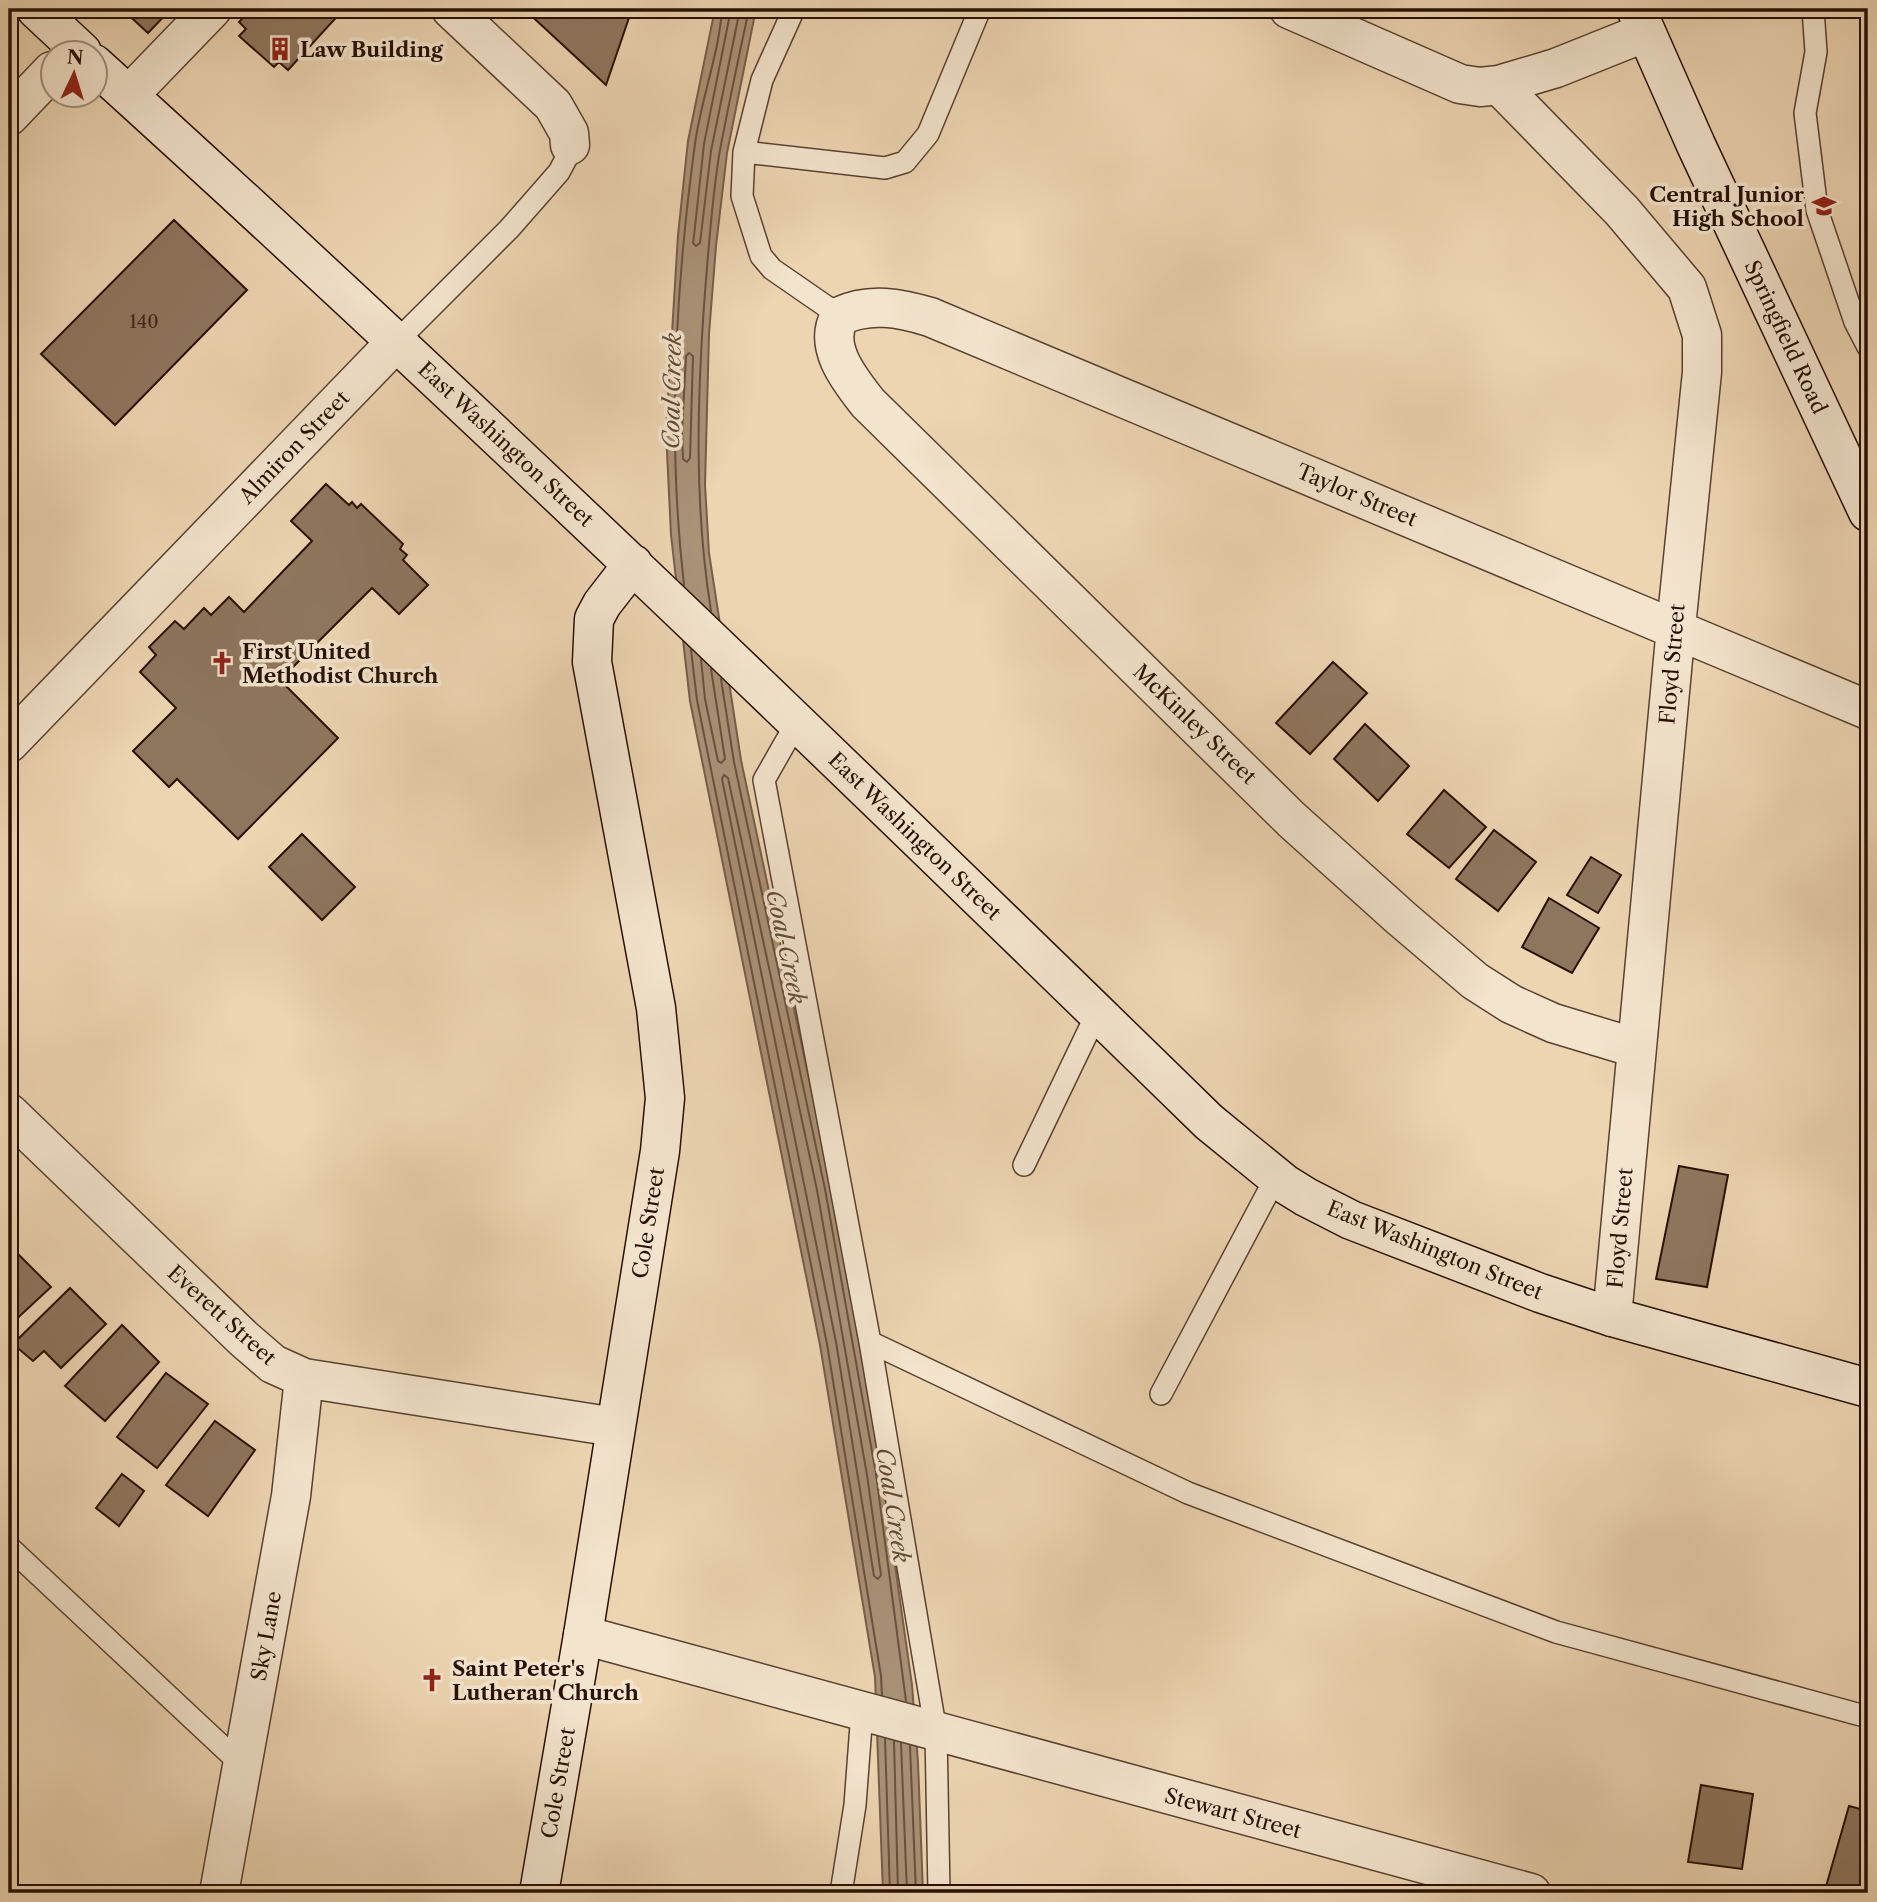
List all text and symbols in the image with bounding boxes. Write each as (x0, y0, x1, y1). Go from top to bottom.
building icon: Law Building (266, 35, 294, 63)
place label: Law Building (300, 37, 444, 62)
north arrow (38, 38, 108, 108)
text: N (66, 45, 84, 70)
place label: Central Junior High School (1649, 182, 1805, 231)
school or university icon: Central Junior High School (1810, 192, 1838, 220)
street label: Springfield Road (1739, 256, 1833, 418)
house number: 140 (129, 311, 159, 333)
water label: Coal Creek (657, 333, 687, 449)
street label: East Washington Street (413, 356, 599, 532)
street label: Almiron Street (233, 385, 355, 509)
street label: Taylor Street (1293, 458, 1422, 532)
street label: Floyd Street (1654, 602, 1690, 725)
place label: First United Methodist Church (242, 639, 439, 688)
church icon: First United Methodist Church (208, 649, 236, 677)
street label: McKinley Street (1128, 659, 1262, 789)
street label: East Washington Street (823, 747, 1007, 925)
water label: Coal Creek (760, 887, 812, 1007)
street label: Cole Street (627, 1165, 669, 1280)
street label: Floyd Street (1602, 1166, 1638, 1289)
street label: East Washington Street (1323, 1195, 1547, 1305)
street label: Everett Street (163, 1260, 282, 1371)
water label: Coal Creek (870, 1445, 916, 1565)
street label: Sky Lane (246, 1589, 286, 1683)
place label: Saint Peter's Lutheran Church (452, 1656, 639, 1705)
church icon: Saint Peter's Lutheran Church (418, 1666, 446, 1694)
street label: Cole Street (536, 1725, 580, 1840)
street label: Stewart Street (1162, 1783, 1305, 1843)

